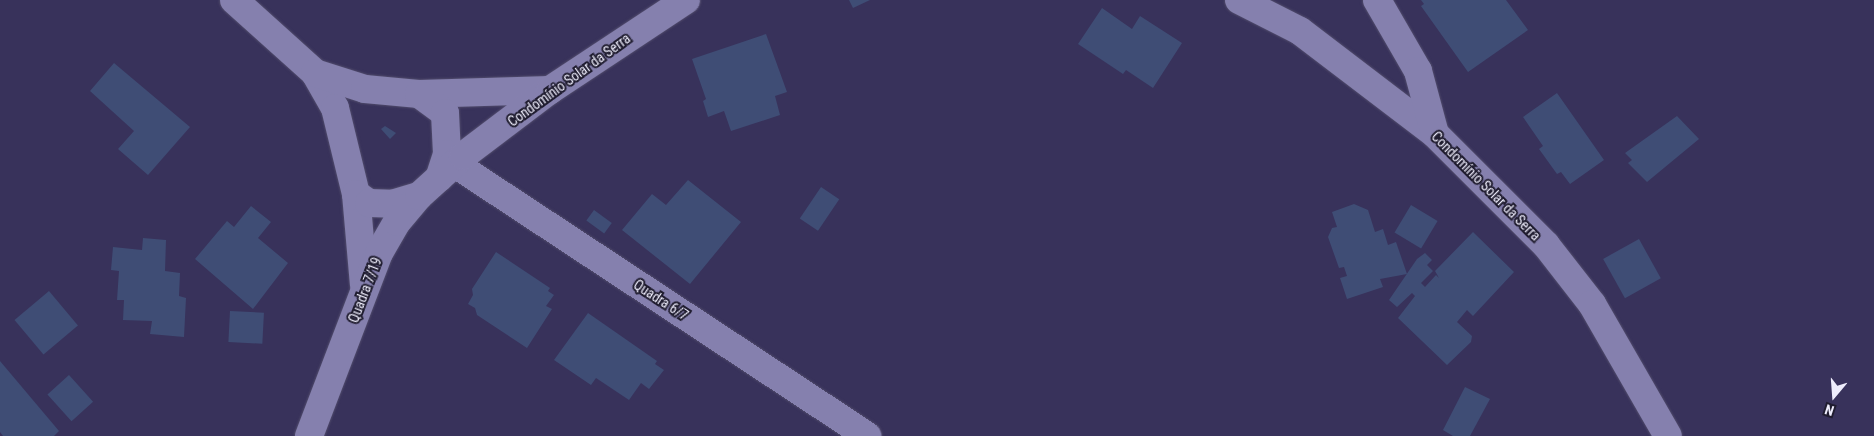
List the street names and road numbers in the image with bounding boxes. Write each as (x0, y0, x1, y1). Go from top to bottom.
street label: Condomínio Solar da Serra (505, 30, 633, 130)
street label: Condomínio Solar da Serra (1428, 128, 1544, 244)
street label: Quadra 7/19 (345, 255, 385, 325)
street label: Quadra 6/7 (631, 276, 691, 324)

